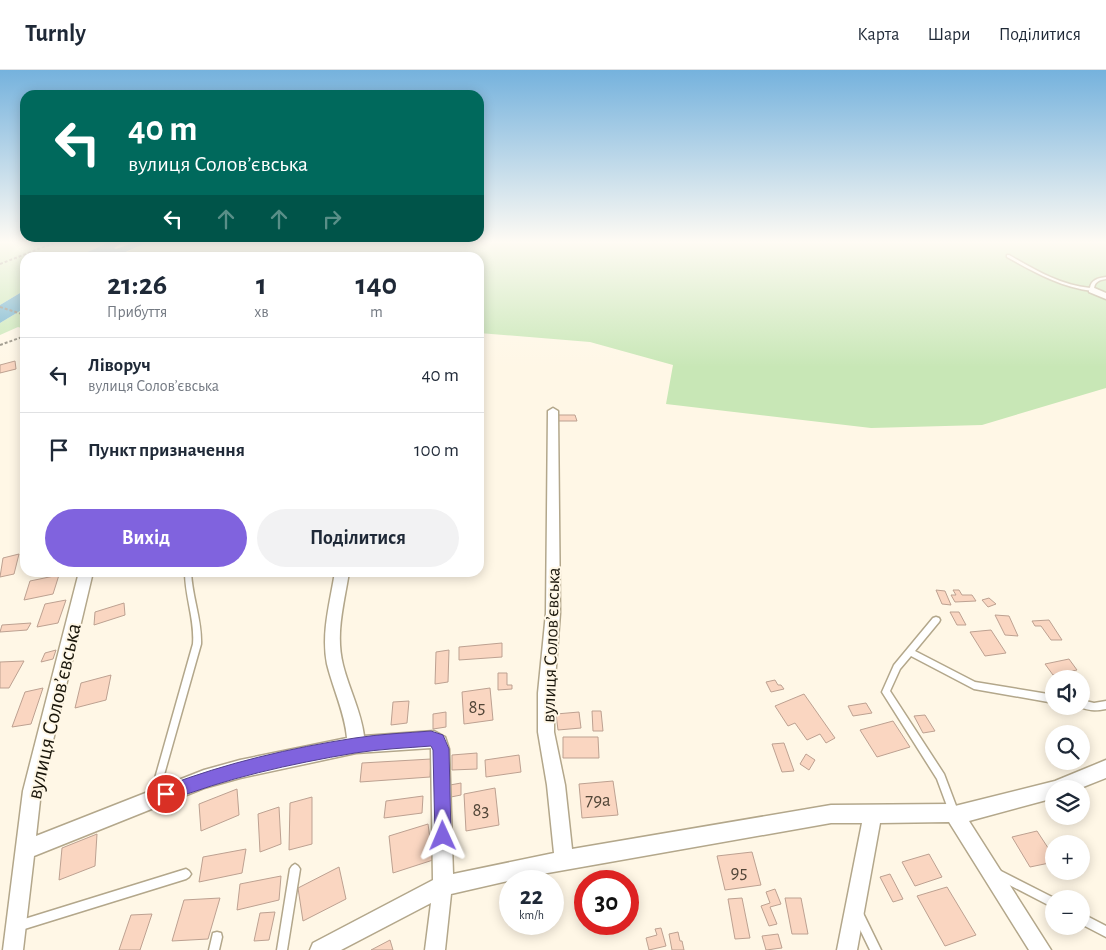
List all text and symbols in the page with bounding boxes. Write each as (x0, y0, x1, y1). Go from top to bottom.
text: Turnly (25, 22, 86, 46)
text: Карта (857, 26, 899, 44)
text: Шари (927, 26, 971, 44)
text: Поділитися (999, 26, 1081, 44)
icon: left (45, 110, 110, 175)
text: 40 m (128, 112, 197, 147)
text: вулиця Соловʼєвська (128, 153, 308, 175)
icon: left (159, 205, 187, 233)
icon: ahead (212, 205, 240, 233)
icon: ahead (265, 205, 293, 233)
icon: right (318, 205, 346, 233)
text: 21:26 (107, 270, 167, 300)
text: 1 (256, 270, 267, 300)
text: 140 (356, 270, 397, 300)
text: Прибуття (107, 304, 167, 320)
text: хв (254, 304, 269, 320)
text: m (370, 304, 383, 320)
text: Ліворуч (88, 356, 151, 375)
icon: left (45, 361, 73, 389)
text: 40 m (421, 366, 459, 385)
text: вулиця Соловʼєвська (88, 378, 219, 394)
icon: arrive (45, 436, 73, 464)
text: Пункт призначення (88, 441, 245, 460)
text: 100 m (414, 441, 459, 460)
button: Вихід (45, 509, 247, 567)
button: Поділитися (257, 509, 459, 567)
street label: вулиця Соловʼєвська (539, 567, 564, 723)
street label: вулиця Соловʼєвська (23, 621, 85, 801)
map controls (1045, 670, 1090, 935)
button: sound (1045, 670, 1090, 715)
house number: 85 (469, 698, 486, 717)
button: search (1045, 725, 1090, 770)
pin (145, 773, 187, 815)
icon: arrive (152, 780, 180, 808)
button: layers (1045, 780, 1090, 825)
house number: 79а (585, 791, 611, 810)
house number: 83 (473, 801, 489, 820)
position arrow (416, 809, 468, 861)
button: + (1045, 835, 1090, 880)
house number: 95 (731, 863, 747, 882)
speed limit sign: 30 (574, 870, 639, 935)
text: 22 (520, 884, 543, 909)
button: − (1045, 890, 1090, 935)
text: km/h (519, 909, 544, 921)

